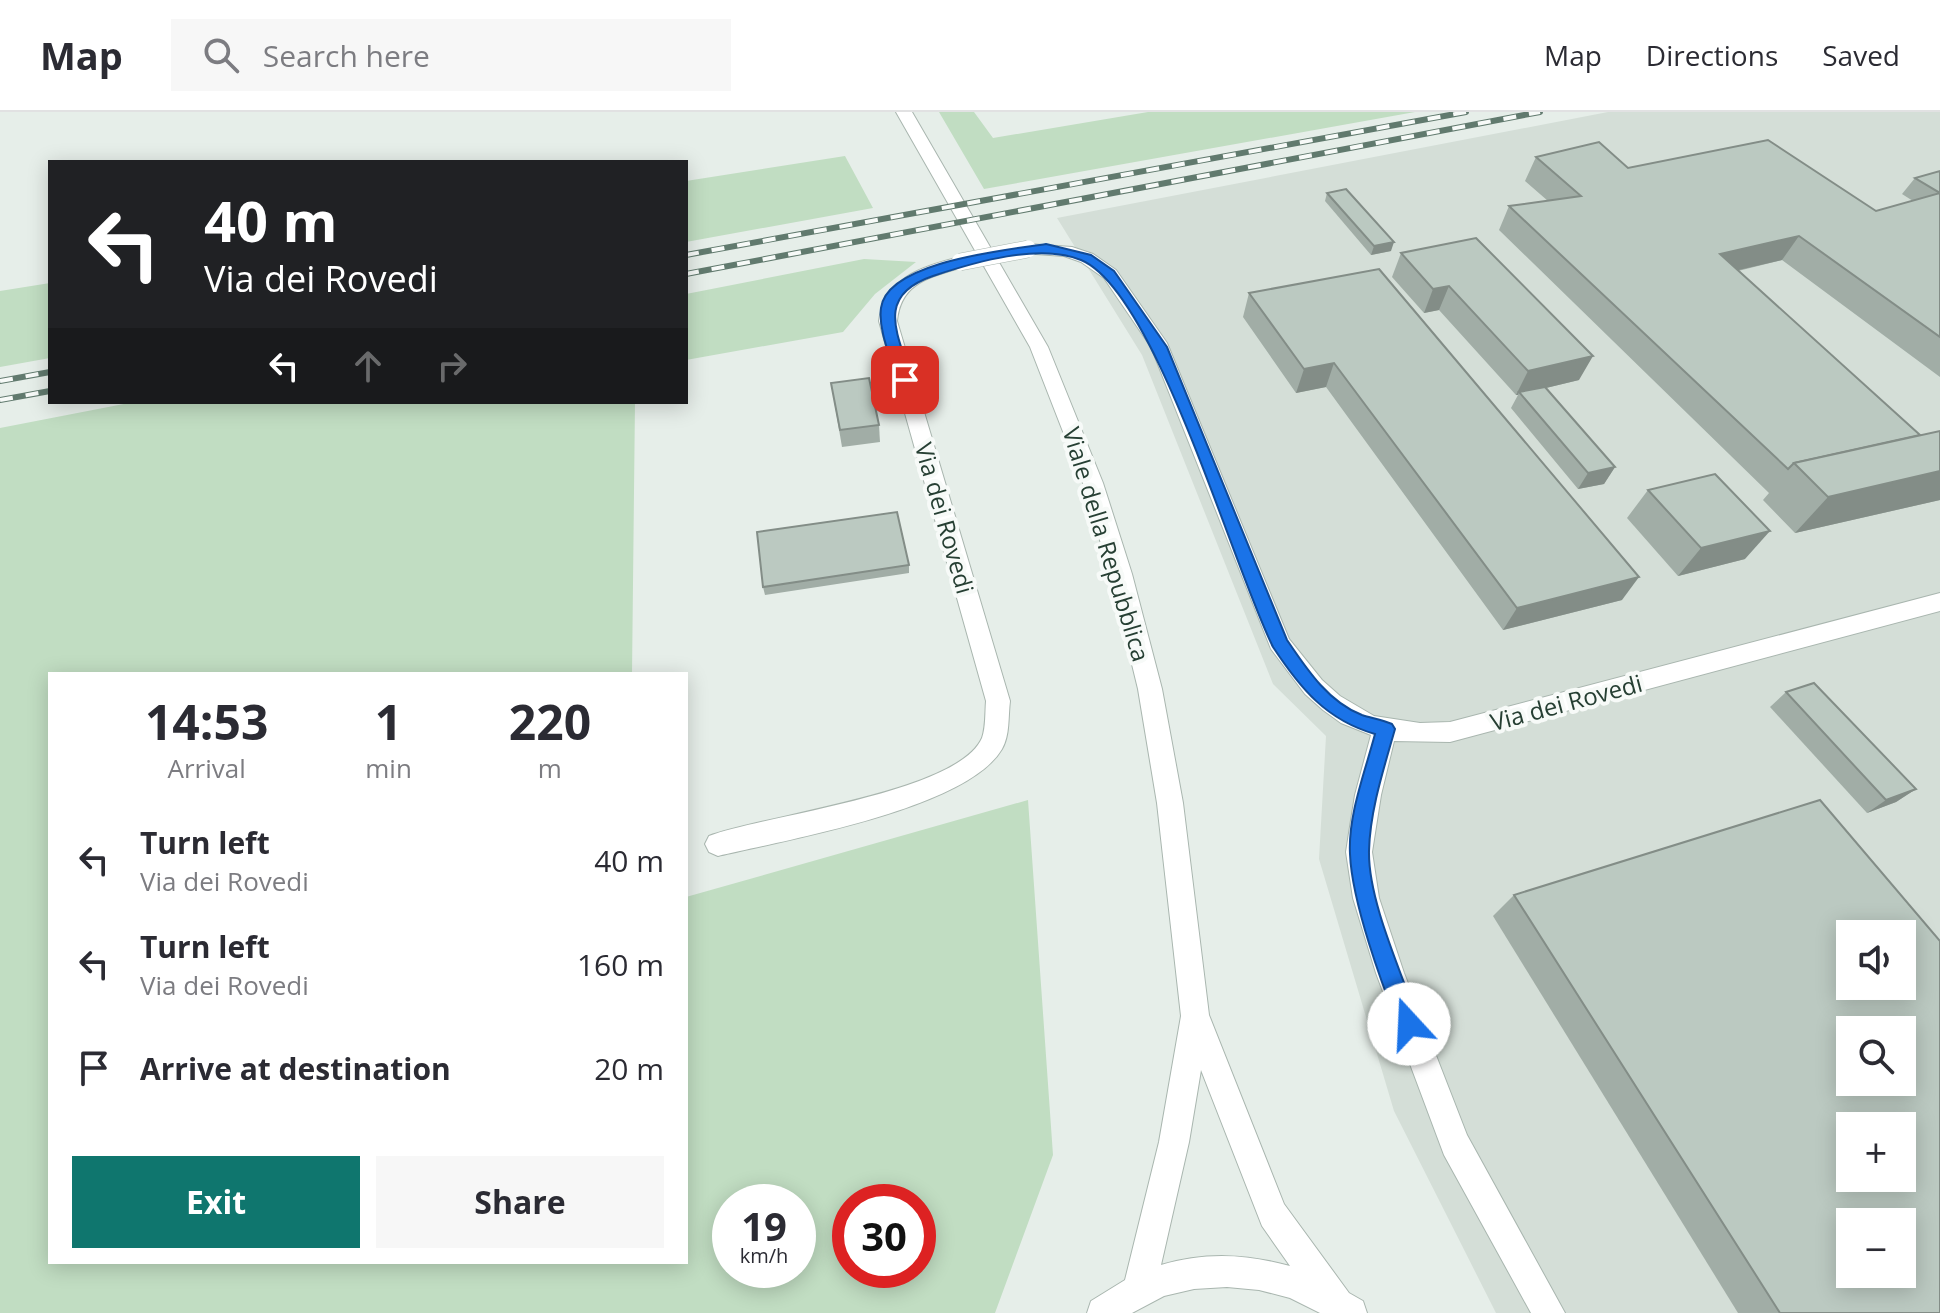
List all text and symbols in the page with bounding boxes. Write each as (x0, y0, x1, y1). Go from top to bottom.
search box (171, 19, 731, 91)
text: Map (40, 29, 123, 81)
icon: search (199, 33, 243, 77)
text: Search here (263, 35, 430, 76)
text: Map (1544, 36, 1602, 74)
text: Directions (1646, 36, 1778, 74)
text: Saved (1822, 36, 1900, 74)
text: 40 m (204, 182, 338, 258)
icon: left (72, 192, 176, 296)
text: Via dei Rovedi (204, 254, 438, 303)
icon: left (262, 344, 306, 388)
icon: ahead (346, 344, 390, 388)
icon: right (430, 344, 474, 388)
pin (871, 346, 939, 414)
icon: arrive (883, 358, 927, 402)
street label: Viale della Repubblica (1056, 423, 1158, 665)
street label: Via dei Rovedi (908, 439, 982, 597)
street label: Via dei Rovedi (1486, 666, 1646, 738)
text: 14:53 (145, 689, 268, 754)
text: 1 (375, 689, 402, 754)
text: 220 (509, 689, 591, 754)
text: Arrival (167, 750, 246, 786)
text: min (365, 750, 412, 786)
text: m (538, 750, 562, 786)
text: Turn left (140, 822, 270, 863)
icon: left (72, 838, 116, 882)
text: 40 m (594, 840, 664, 881)
text: Via dei Rovedi (140, 863, 309, 899)
map controls (1836, 920, 1916, 1288)
button: sound (1836, 920, 1916, 1000)
text: Turn left (140, 926, 270, 967)
icon: left (72, 942, 116, 986)
text: 160 m (577, 944, 664, 985)
text: Via dei Rovedi (140, 967, 309, 1003)
position arrow (1367, 982, 1451, 1066)
button: search (1836, 1016, 1916, 1096)
icon: arrive (72, 1046, 116, 1090)
text: Arrive at destination (140, 1048, 451, 1089)
text: 20 m (594, 1048, 664, 1089)
button: + (1836, 1112, 1916, 1192)
button: Exit (72, 1156, 360, 1248)
button: Share (376, 1156, 664, 1248)
speed limit sign: 30 (832, 1184, 936, 1288)
text: 19 (741, 1198, 787, 1253)
button: − (1836, 1208, 1916, 1288)
text: km/h (740, 1242, 788, 1269)

